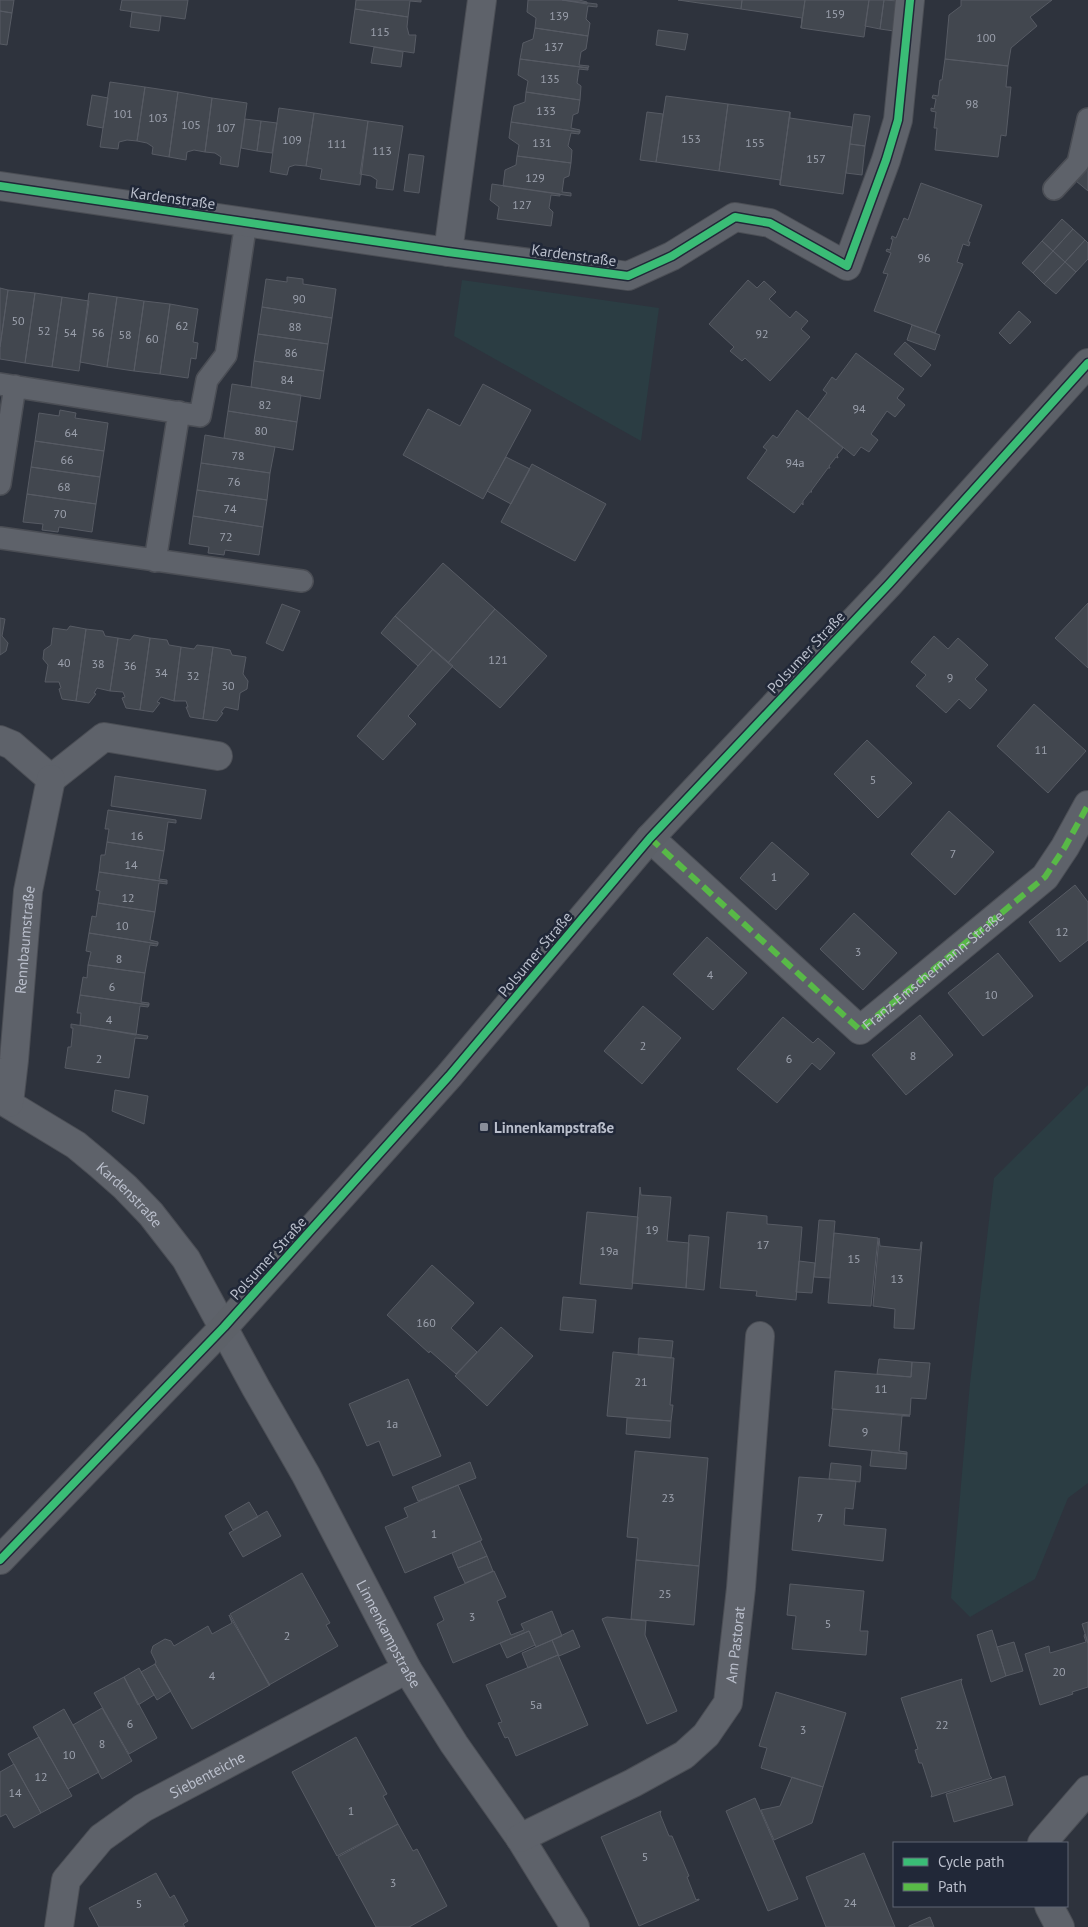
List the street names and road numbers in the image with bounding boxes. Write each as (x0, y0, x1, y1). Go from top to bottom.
street label: Kardenstraße (129, 183, 217, 213)
street label: Kardenstraße (530, 240, 618, 270)
street label: Polsumer Straße (763, 607, 849, 697)
street label: Rennbaumstraße (10, 884, 38, 995)
street label: Franz-Emschermann-Straße (858, 906, 1007, 1034)
street label: Polsumer Straße (494, 907, 576, 1001)
street label: Kardenstraße (93, 1157, 167, 1231)
street label: Polsumer Straße (226, 1212, 310, 1304)
street label: Linnenkampstraße (353, 1576, 426, 1691)
street label: Am Pastorat (721, 1605, 748, 1684)
street label: Siebenteiche (166, 1747, 248, 1802)

